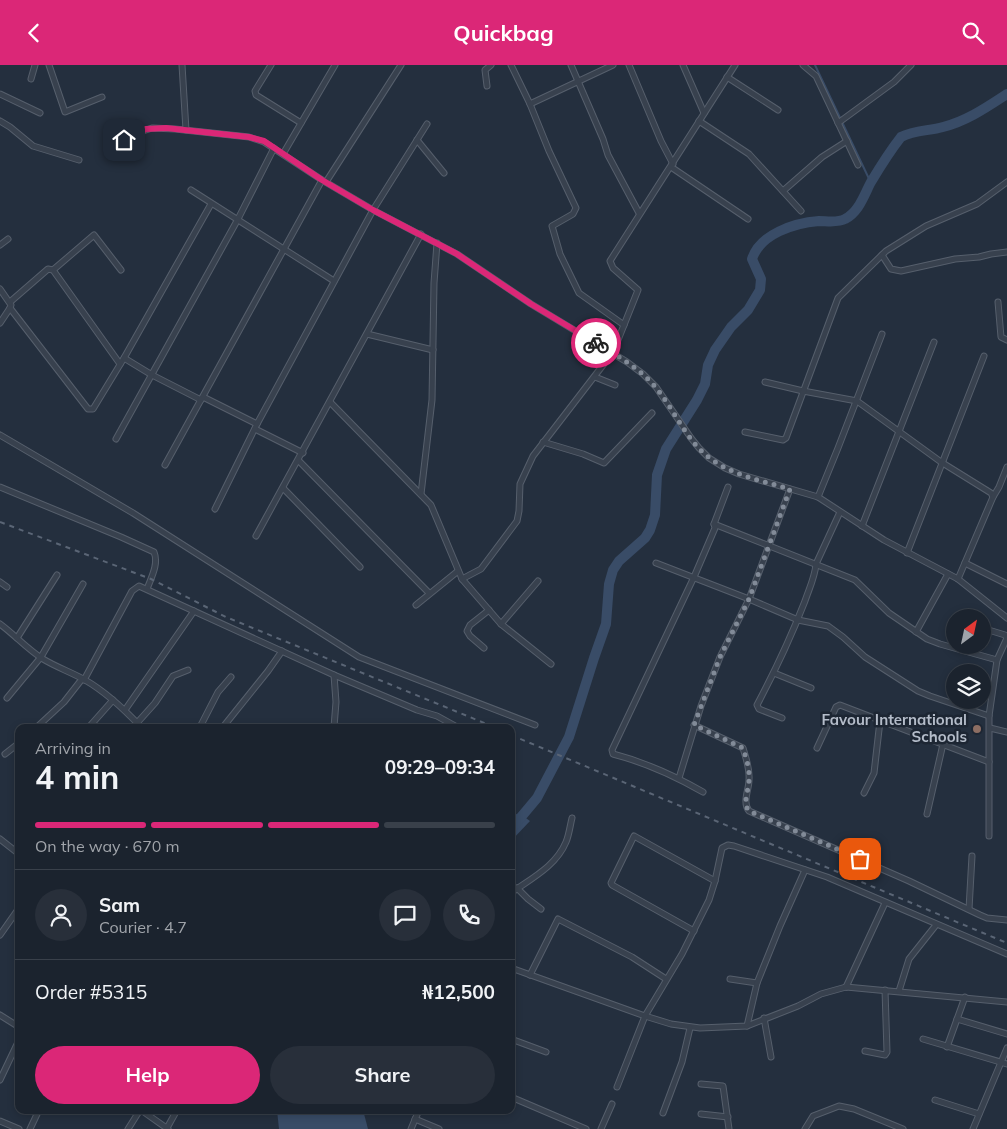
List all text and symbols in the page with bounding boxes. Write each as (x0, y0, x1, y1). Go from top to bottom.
icon: back (20, 19, 48, 47)
text: Quickbag (453, 19, 554, 47)
icon: search (959, 19, 987, 47)
pin (103, 119, 145, 161)
icon: home (110, 126, 138, 154)
courier (571, 318, 621, 368)
icon: bike (582, 329, 610, 357)
north arrow (946, 609, 991, 654)
map controls (946, 609, 991, 709)
button: layers (946, 664, 991, 709)
place label: Favour International Schools (822, 710, 967, 746)
marker: Favour International Schools (971, 723, 983, 735)
text: Arriving in (35, 738, 111, 758)
text: 09:29–09:34 (385, 755, 495, 779)
text: 4 min (35, 757, 119, 797)
text: On the way · 670 m (35, 836, 180, 856)
pin (839, 838, 881, 880)
icon: bag (846, 845, 874, 873)
button: person (35, 889, 87, 941)
button: chat (379, 889, 431, 941)
button: phone (443, 889, 495, 941)
text: Sam (99, 893, 140, 917)
text: Courier · 4.7 (99, 917, 187, 937)
text: Order #5315 (35, 980, 147, 1004)
text: ₦12,500 (422, 980, 495, 1004)
button: Help (35, 1046, 260, 1104)
button: Share (270, 1046, 495, 1104)

